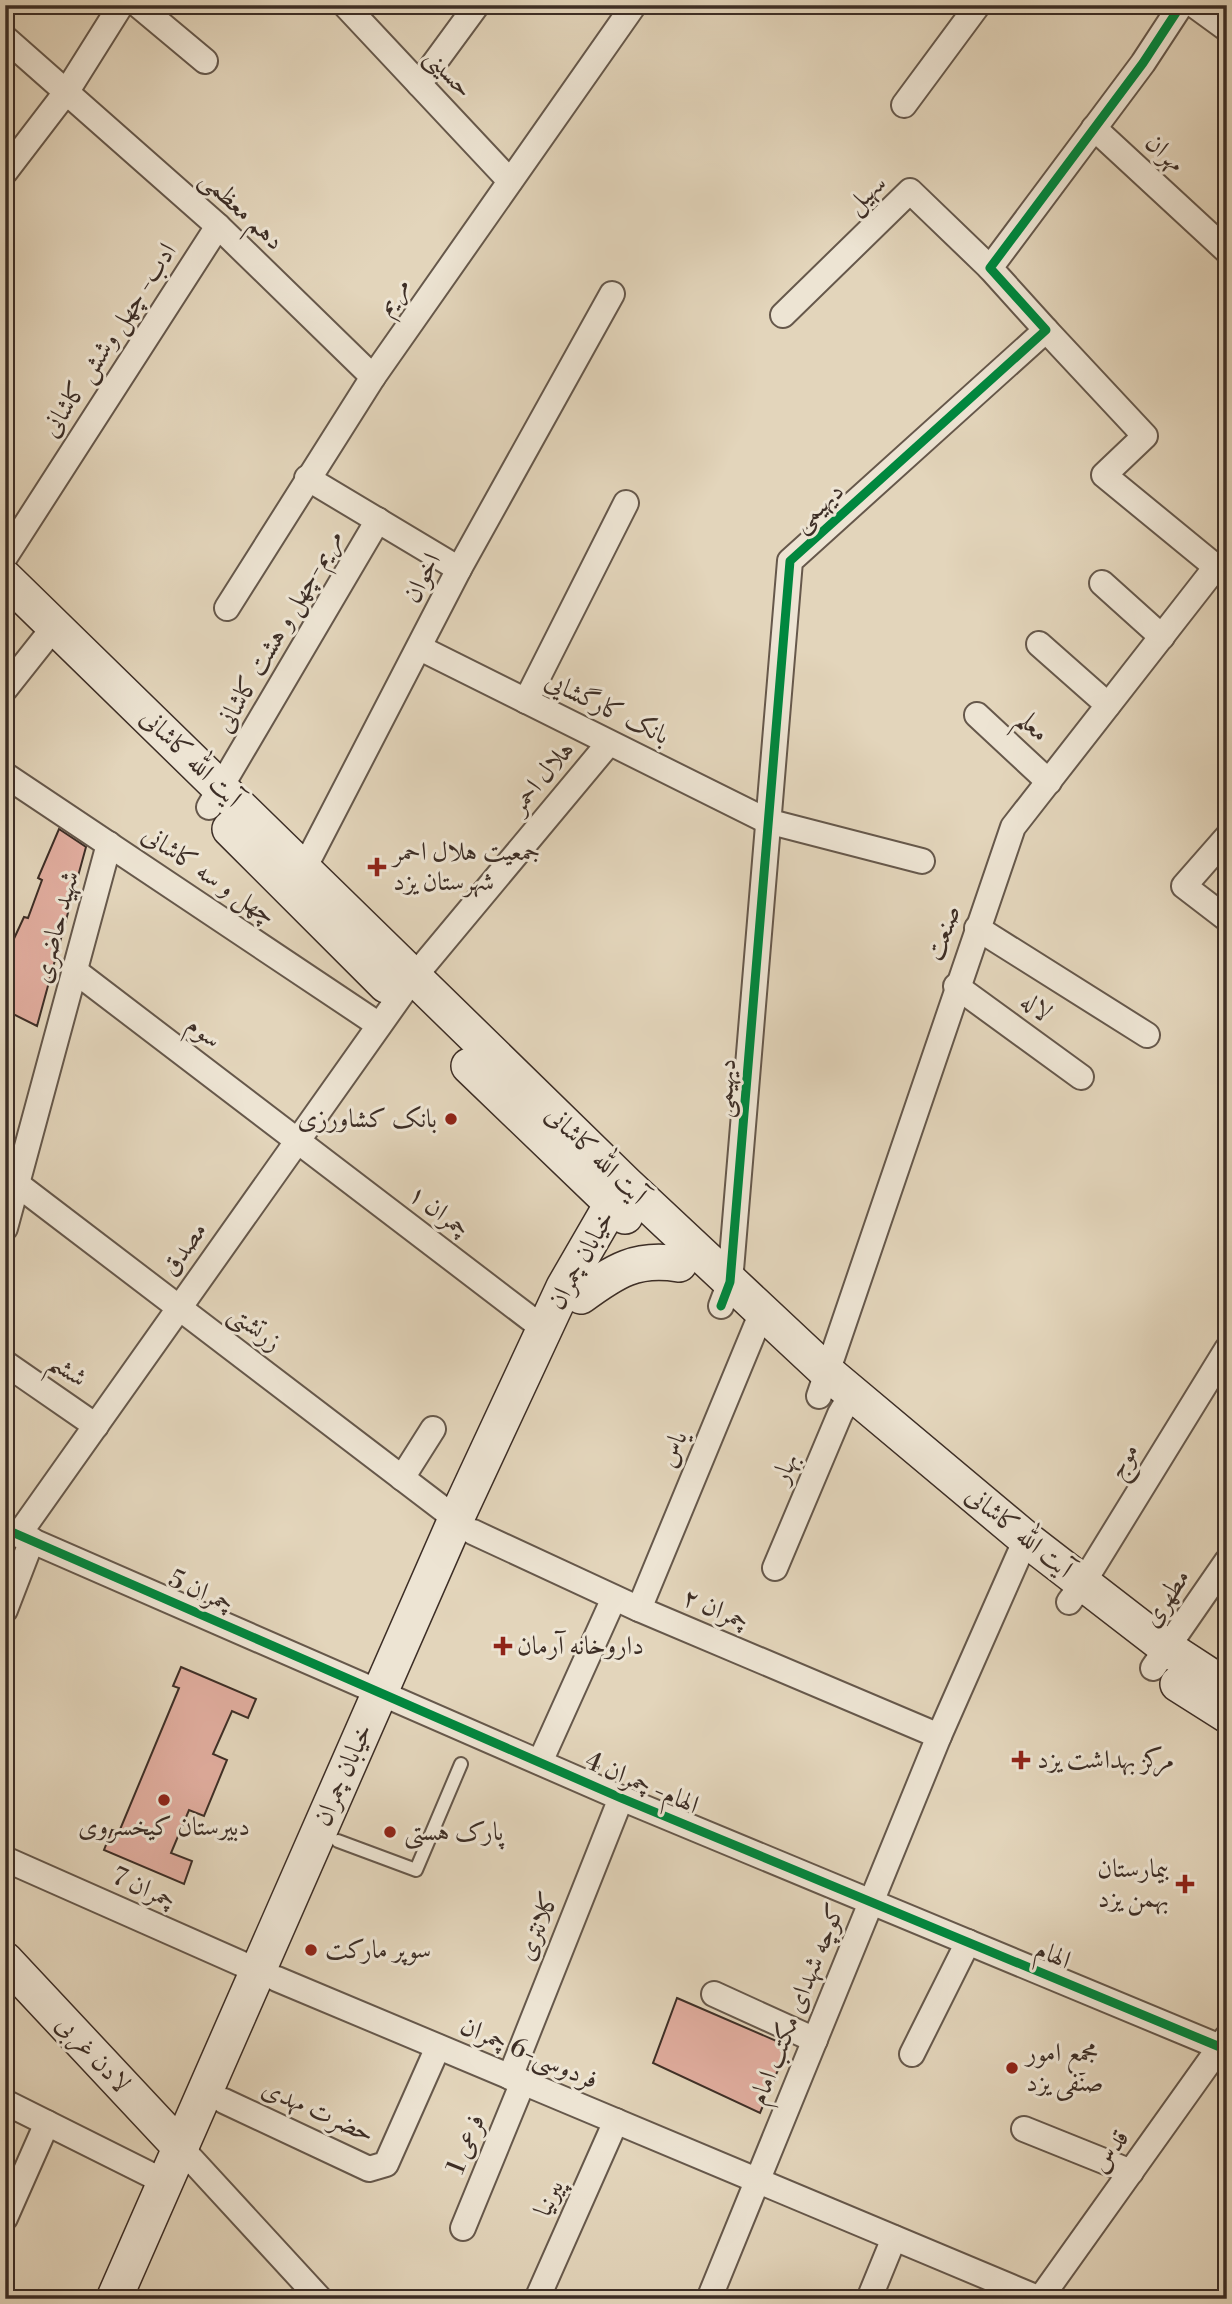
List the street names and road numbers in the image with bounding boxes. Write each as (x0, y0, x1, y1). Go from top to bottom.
street label: حسینی (416, 41, 480, 106)
street label: مهران (1138, 127, 1192, 179)
street label: دهم معظمی (188, 163, 291, 263)
street label: سهیل (839, 167, 894, 221)
street label: ادب- چهل وشش کاشانی (34, 237, 184, 444)
street label: مریم (369, 271, 422, 325)
street label: دیهیمی (785, 475, 851, 539)
street label: مریم-چهل و هشت کاشانی (208, 524, 355, 741)
street label: اخوان (396, 548, 448, 608)
street label: بانک کارگشایی (540, 664, 674, 752)
street label: آیت الله کاشانی (134, 698, 254, 816)
street label: معلم (1004, 703, 1056, 755)
street label: هلال احمر (501, 734, 581, 822)
street label: چهل و سه کاشانی (135, 818, 282, 932)
street label: شهید حاضری (26, 867, 86, 987)
street label: صنعت (918, 901, 968, 965)
street label: لاله (1014, 985, 1058, 1029)
street label: سوم (177, 1009, 228, 1060)
street label: دیهیمی (706, 1057, 745, 1119)
street label: آیت الله کاشانی (539, 1095, 659, 1213)
street label: چمران ۱ (402, 1177, 476, 1245)
street label: خیابان چمران (541, 1205, 621, 1315)
street label: مصدق (154, 1216, 214, 1282)
street label: زرتشتی (221, 1298, 288, 1360)
street label: ششم (38, 1346, 93, 1402)
street label: یاس (651, 1424, 696, 1472)
street label: موج (1100, 1437, 1152, 1488)
street label: بهار (763, 1448, 806, 1491)
street label: آیت الله کاشانی (959, 1475, 1084, 1586)
street label: چمران 5 (163, 1563, 239, 1619)
street label: مطهری (1135, 1563, 1197, 1633)
street label: چمران ۲ (678, 1581, 754, 1637)
street label: خیابان چمران (306, 1719, 380, 1831)
street label: الهام- چمران 4 (578, 1745, 704, 1827)
street label: چمران 7 (107, 1860, 181, 1916)
street label: کلانتری (510, 1887, 566, 1965)
street label: کوچه شهدای مکتب امام (742, 1899, 858, 2112)
street label: الهام (1028, 1933, 1076, 1982)
street label: لادن غربی (48, 2008, 137, 2101)
street label: فردوسی-6 چمران (455, 2010, 603, 2098)
street label: حضرت مهدی (257, 2072, 379, 2150)
street label: فرعی 1 (440, 2110, 492, 2178)
street label: قدس (1084, 2123, 1136, 2179)
street label: پیرنیا (527, 2174, 573, 2222)

